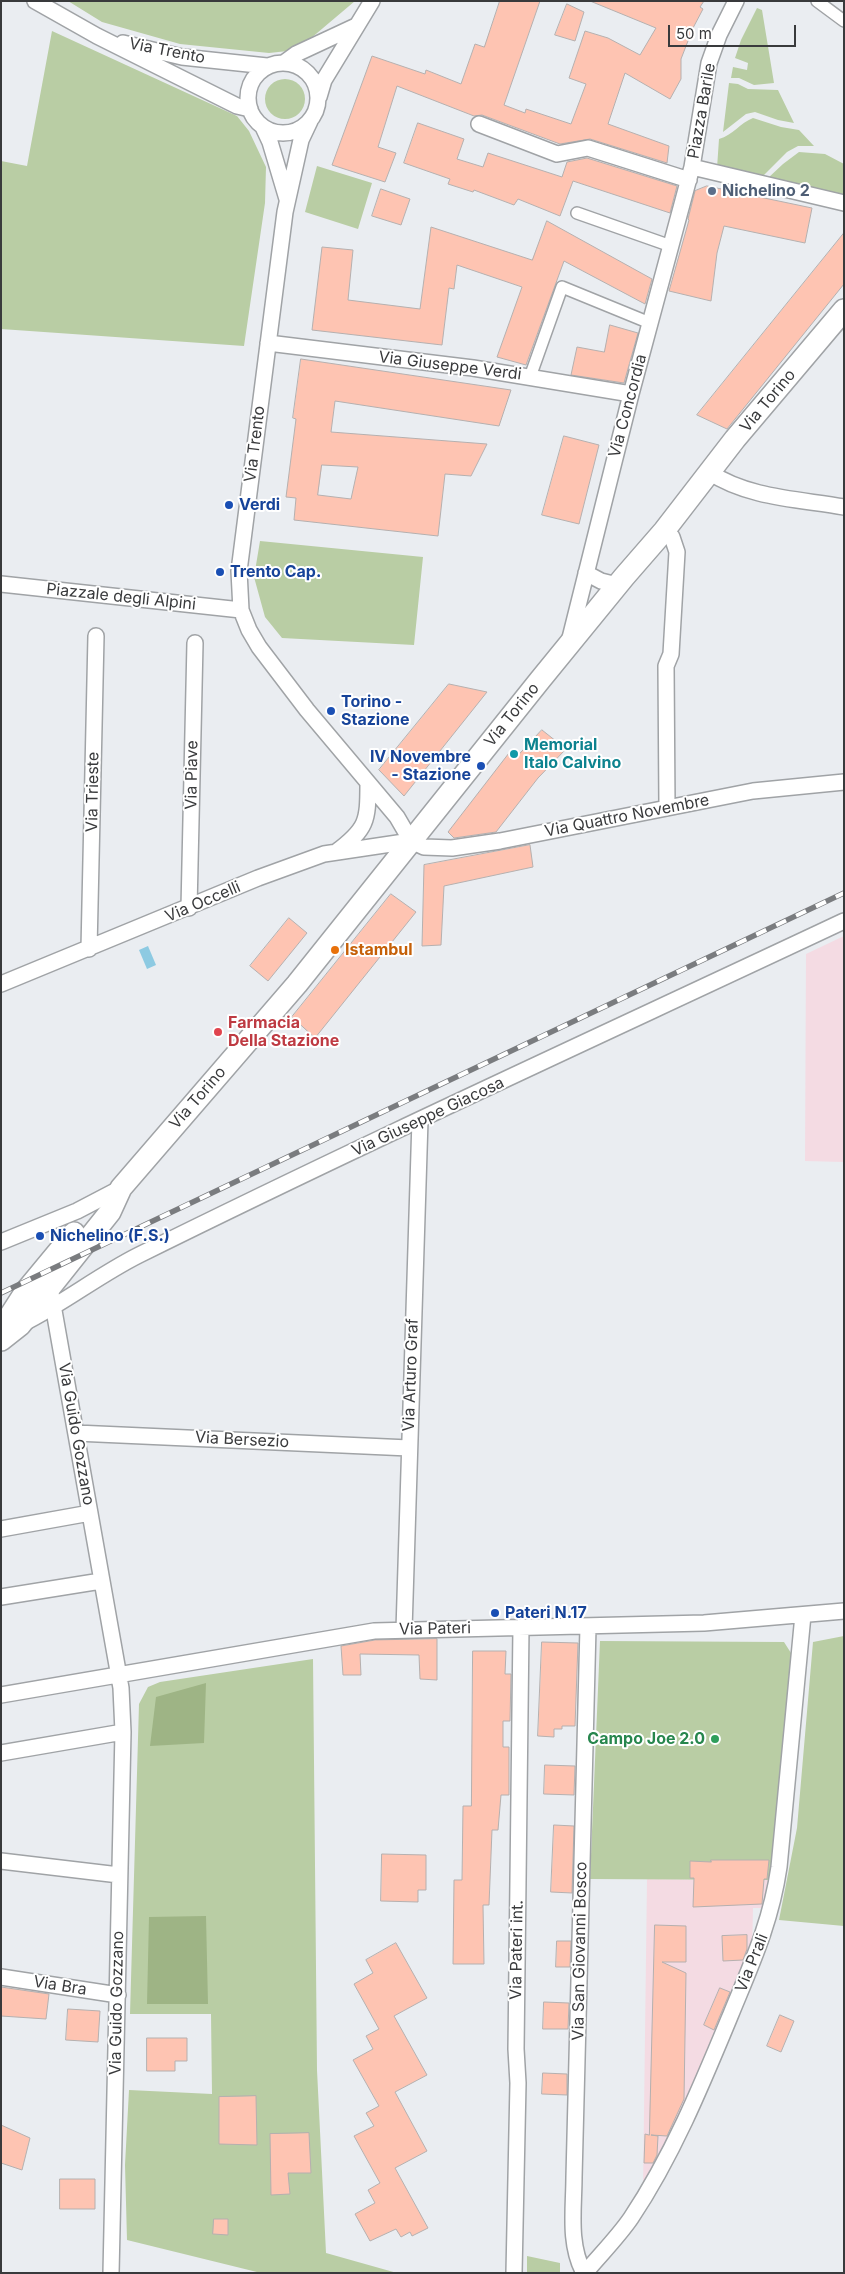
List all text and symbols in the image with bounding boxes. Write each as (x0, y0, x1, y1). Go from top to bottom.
scale bar (670, 15, 798, 47)
text: 50 m (676, 24, 712, 43)
street label: Via Trento (127, 34, 207, 68)
street label: Piazza Barile (684, 62, 720, 160)
place label: Nichelino 2 (722, 181, 810, 201)
marker: Nichelino 2 (706, 185, 718, 197)
street label: Via Giuseppe Verdi (377, 348, 523, 384)
street label: Via Concordia (605, 352, 651, 460)
street label: Via Torino (736, 366, 800, 436)
street label: Via Trento (241, 405, 269, 483)
place label: Verdi (239, 495, 280, 515)
marker: Verdi (223, 499, 235, 511)
place label: Trento Cap. (230, 562, 321, 582)
marker: Trento Cap. (214, 566, 226, 578)
street label: Piazzale degli Alpini (45, 580, 197, 614)
street label: Via Torino (481, 679, 543, 751)
place label: Torino - Stazione (341, 692, 410, 730)
marker: Torino - Stazione (325, 705, 337, 717)
place label: Memorial Italo Calvino (524, 735, 621, 773)
street label: Via Piave (182, 740, 202, 810)
place label: IV Novembre - Stazione (370, 747, 471, 785)
marker: Memorial Italo Calvino (508, 748, 520, 760)
street label: Via Trieste (83, 752, 103, 832)
marker: IV Novembre - Stazione (475, 760, 487, 772)
street label: Via Quattro Novembre (543, 791, 711, 841)
street label: Via Occelli (162, 878, 244, 926)
place label: Istambul (345, 940, 413, 960)
marker: Istambul (329, 944, 341, 956)
place label: Farmacia Della Stazione (228, 1013, 339, 1051)
marker: Farmacia Della Stazione (212, 1026, 224, 1038)
street label: Via Torino (166, 1063, 230, 1133)
street label: Via Giuseppe Giacosa (349, 1073, 507, 1161)
place label: Nichelino (F.S.) (50, 1226, 170, 1246)
marker: Nichelino (F.S.) (34, 1230, 46, 1242)
street label: Via Arturo Graf (399, 1318, 423, 1432)
street label: Via Guido Gozzano (54, 1361, 98, 1507)
street label: Via Bersezio (195, 1428, 289, 1452)
place label: Pateri N.17 (505, 1603, 587, 1623)
marker: Pateri N.17 (489, 1607, 501, 1619)
street label: Via Pateri (399, 1619, 471, 1639)
place label: Campo Joe 2.0 (587, 1729, 705, 1749)
marker: Campo Joe 2.0 (709, 1733, 721, 1745)
street label: Via San Giovanni Bosco (569, 1861, 591, 2041)
street label: Via Pateri int. (507, 1900, 527, 2000)
street label: Via Guido Gozzano (106, 1931, 128, 2075)
street label: Via Prali (732, 1931, 772, 1995)
street label: Via Bra (32, 1972, 88, 2000)

